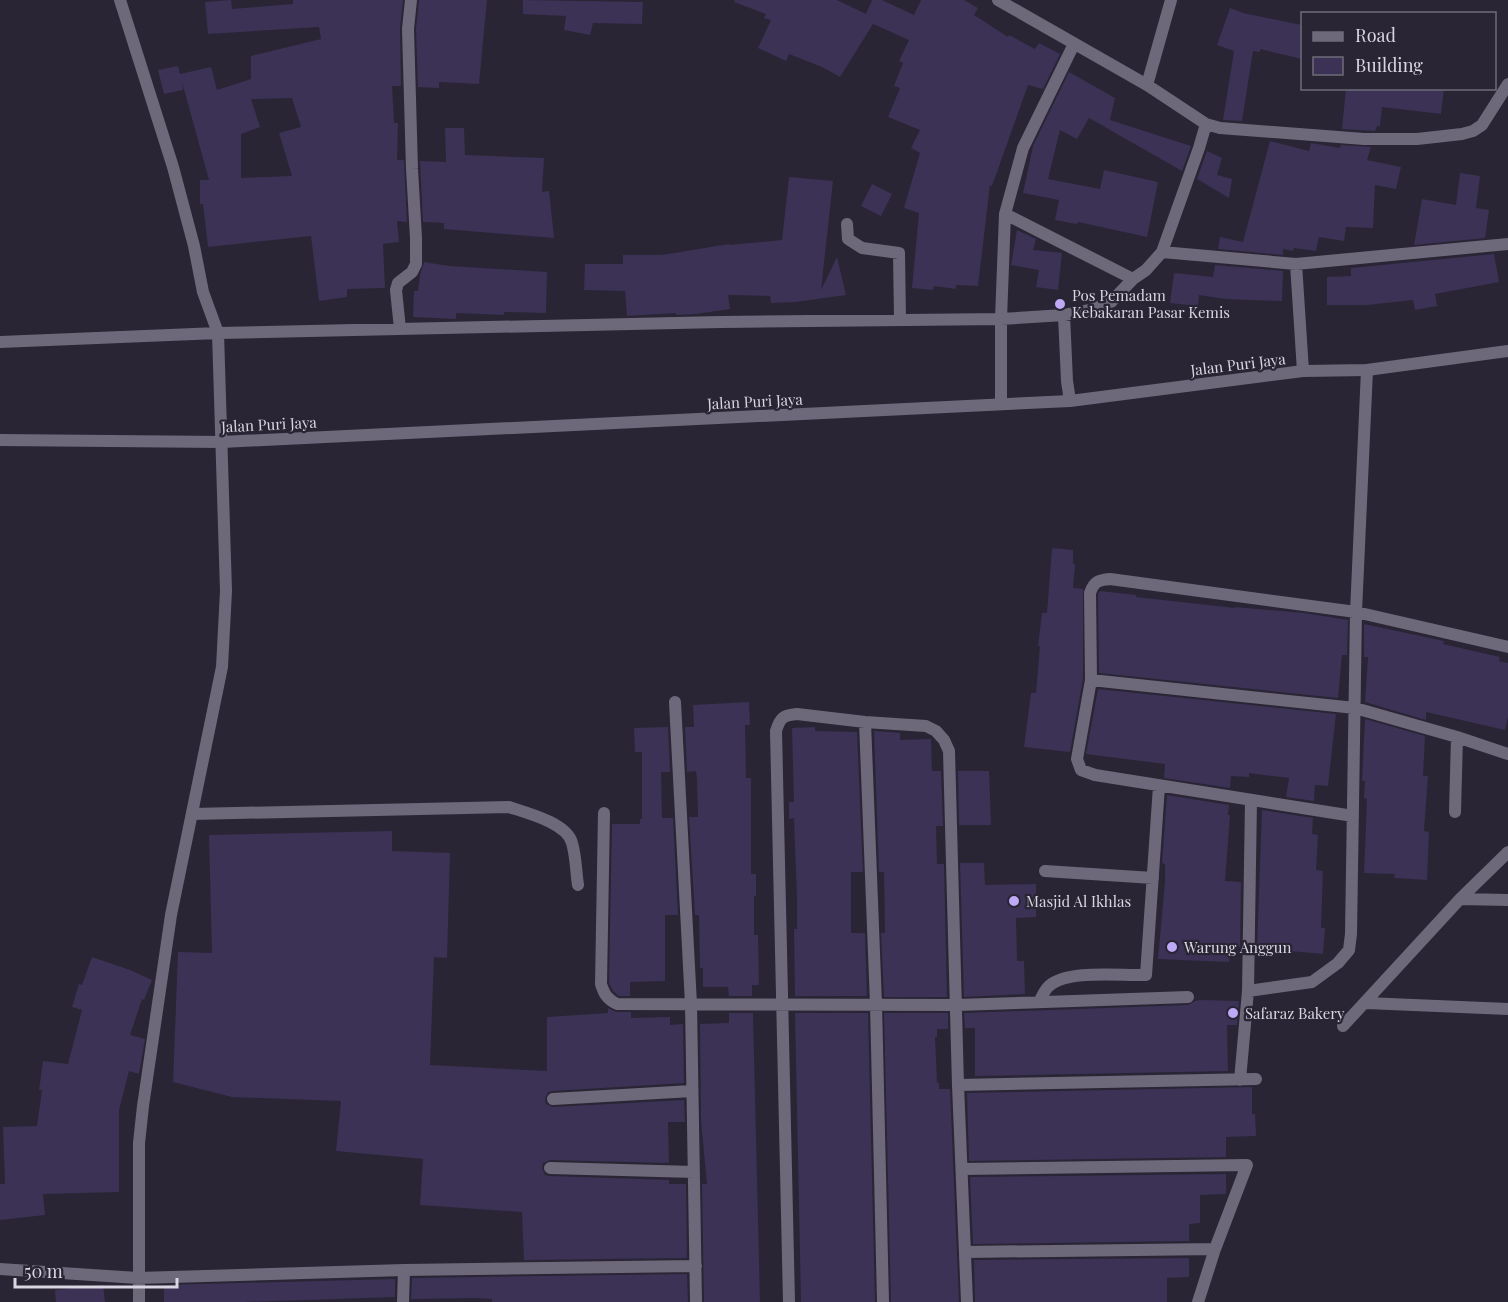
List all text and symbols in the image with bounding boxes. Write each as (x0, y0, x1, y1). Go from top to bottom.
legend (1301, 12, 1496, 90)
text: Road (1355, 23, 1396, 47)
text: Building (1355, 53, 1423, 77)
place label: Pos Pemadam Kebakaran Pasar Kemis (1072, 285, 1230, 322)
marker: Pos Pemadam Kebakaran Pasar Kemis (1053, 297, 1067, 311)
street label: Jalan Puri Jaya (1188, 348, 1287, 380)
street label: Jalan Puri Jaya (706, 388, 804, 414)
street label: Jalan Puri Jaya (220, 411, 318, 437)
place label: Masjid Al Ikhlas (1026, 891, 1131, 911)
marker: Masjid Al Ikhlas (1007, 894, 1021, 908)
place label: Warung Anggun (1183, 937, 1291, 957)
marker: Warung Anggun (1165, 940, 1179, 954)
place label: Safaraz Bakery (1245, 1003, 1345, 1023)
marker: Safaraz Bakery (1226, 1006, 1240, 1020)
scale bar (15, 1251, 177, 1289)
text: 50 m (24, 1259, 63, 1283)

